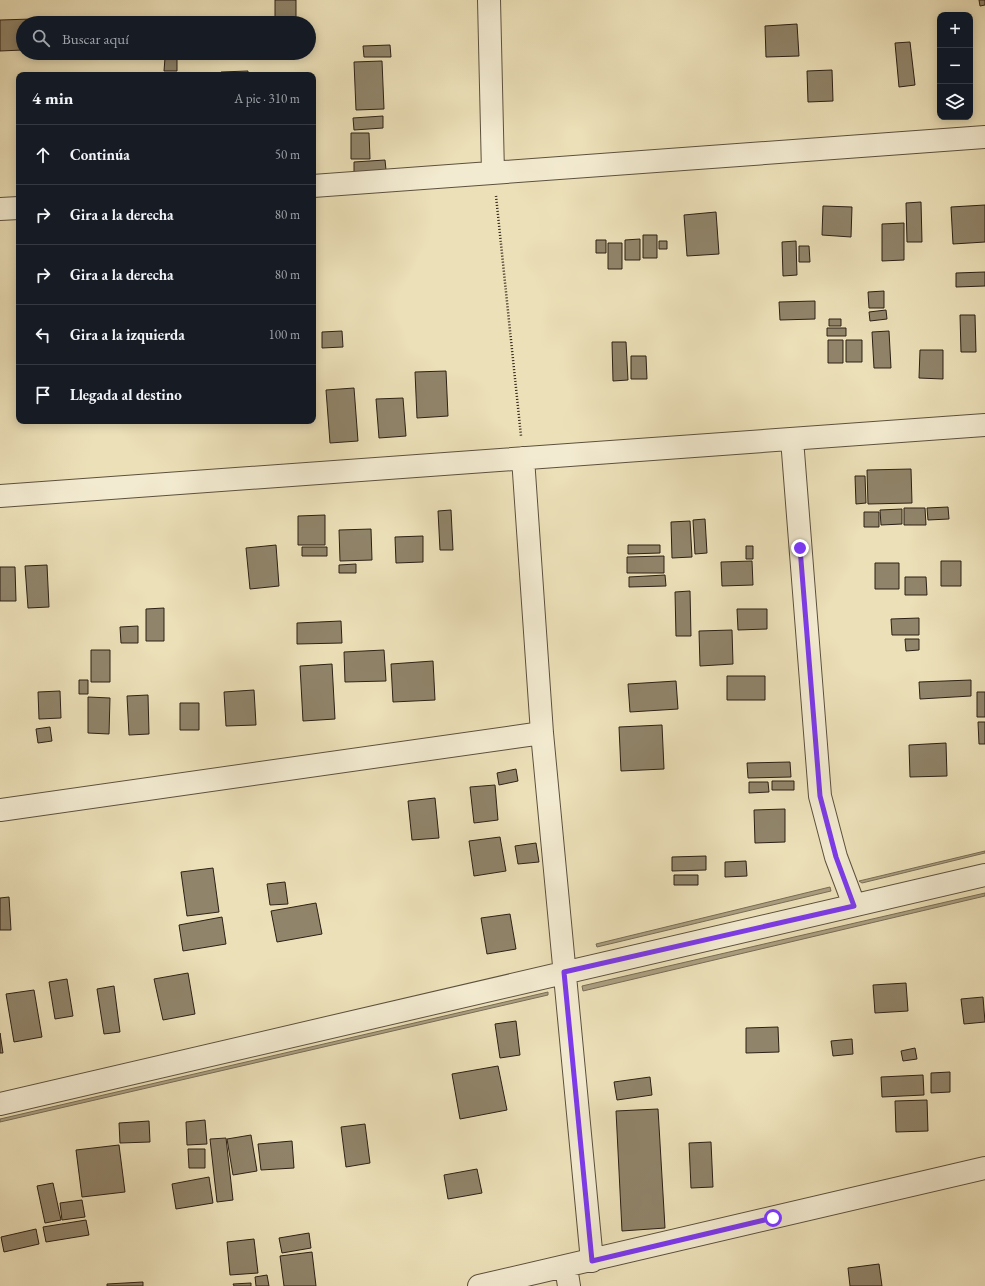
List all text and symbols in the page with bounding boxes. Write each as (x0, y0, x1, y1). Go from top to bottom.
map controls (937, 12, 973, 120)
button: + (937, 12, 973, 48)
search box (16, 16, 316, 60)
icon: search (30, 27, 52, 49)
text: Buscar aquí (62, 29, 129, 48)
button: − (937, 48, 973, 84)
button: layers (937, 84, 973, 120)
text: 4 min (32, 87, 73, 109)
text: A pie · 310 m (234, 90, 300, 107)
icon: ahead (32, 144, 54, 166)
text: Continúa (70, 145, 130, 164)
text: 50 m (275, 146, 300, 163)
icon: right (32, 204, 54, 226)
text: Gira a la derecha (70, 205, 174, 224)
text: 80 m (275, 206, 300, 223)
icon: right (32, 264, 54, 286)
text: Gira a la derecha (70, 265, 174, 284)
text: 80 m (275, 266, 300, 283)
icon: left (32, 324, 54, 346)
text: Gira a la izquierda (70, 325, 185, 344)
text: 100 m (269, 326, 300, 343)
icon: arrive (32, 384, 54, 406)
text: Llegada al destino (70, 385, 182, 404)
route end (791, 539, 809, 557)
route start (764, 1209, 782, 1227)

